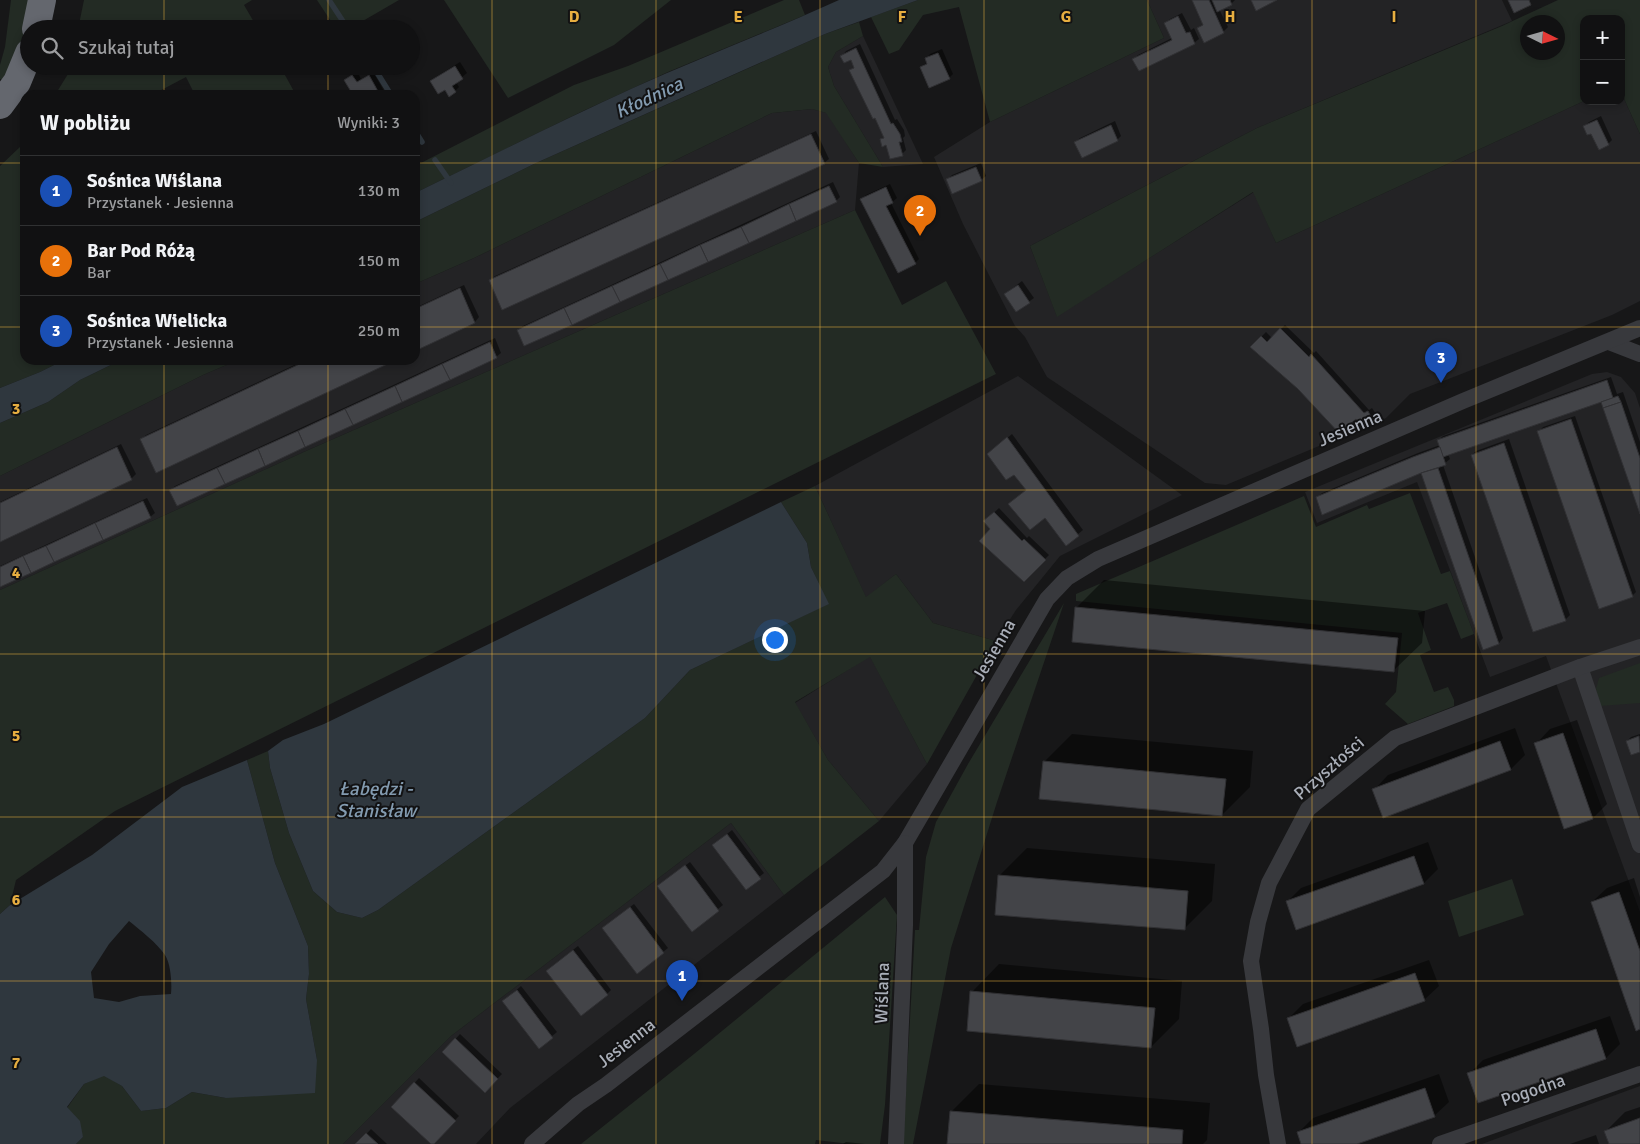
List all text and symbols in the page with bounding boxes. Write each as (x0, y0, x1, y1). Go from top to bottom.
text: D (569, 7, 580, 27)
text: E (733, 7, 743, 27)
text: F (898, 7, 907, 27)
text: G (1061, 7, 1071, 27)
text: H (1225, 7, 1235, 27)
text: I (1391, 7, 1397, 27)
north arrow (1520, 15, 1565, 60)
map controls (1580, 15, 1625, 105)
button: + (1580, 15, 1625, 60)
search box (20, 20, 420, 75)
icon: search (38, 34, 66, 62)
text: Szukaj tutaj (78, 36, 175, 60)
button: − (1580, 60, 1625, 105)
water label: Kłodnica (611, 71, 688, 124)
text: W pobliżu (40, 110, 131, 136)
text: Wyniki: 3 (337, 113, 400, 133)
text: Sośnica Wiślana (87, 169, 222, 193)
text: 1 (52, 181, 60, 201)
text: 130 m (358, 181, 400, 201)
text: Przystanek · Jesienna (87, 193, 234, 213)
pin: 2 (904, 195, 936, 236)
text: Bar Pod Różą (87, 239, 195, 263)
text: 2 (52, 251, 60, 271)
text: 150 m (358, 251, 400, 271)
text: Bar (87, 263, 111, 283)
text: Sośnica Wielicka (87, 309, 227, 333)
text: 3 (52, 321, 60, 341)
text: 250 m (358, 321, 400, 341)
text: Przystanek · Jesienna (87, 333, 234, 353)
pin: 3 (1425, 342, 1457, 383)
text: 3 (12, 399, 20, 419)
street label: Jesienna (1315, 405, 1385, 451)
text: 4 (12, 563, 21, 583)
street label: Jesienna (968, 615, 1020, 685)
your location (762, 627, 788, 653)
text: 5 (12, 726, 20, 746)
street label: Przyszłości (1289, 732, 1369, 804)
water label: Łabędzi - Stanisław (336, 777, 418, 823)
text: 6 (12, 890, 21, 910)
pin: 1 (666, 960, 698, 1001)
street label: Wiślana (870, 962, 894, 1024)
street label: Jesienna (593, 1014, 659, 1072)
text: 7 (12, 1053, 21, 1073)
street label: Pogodna (1498, 1069, 1568, 1111)

